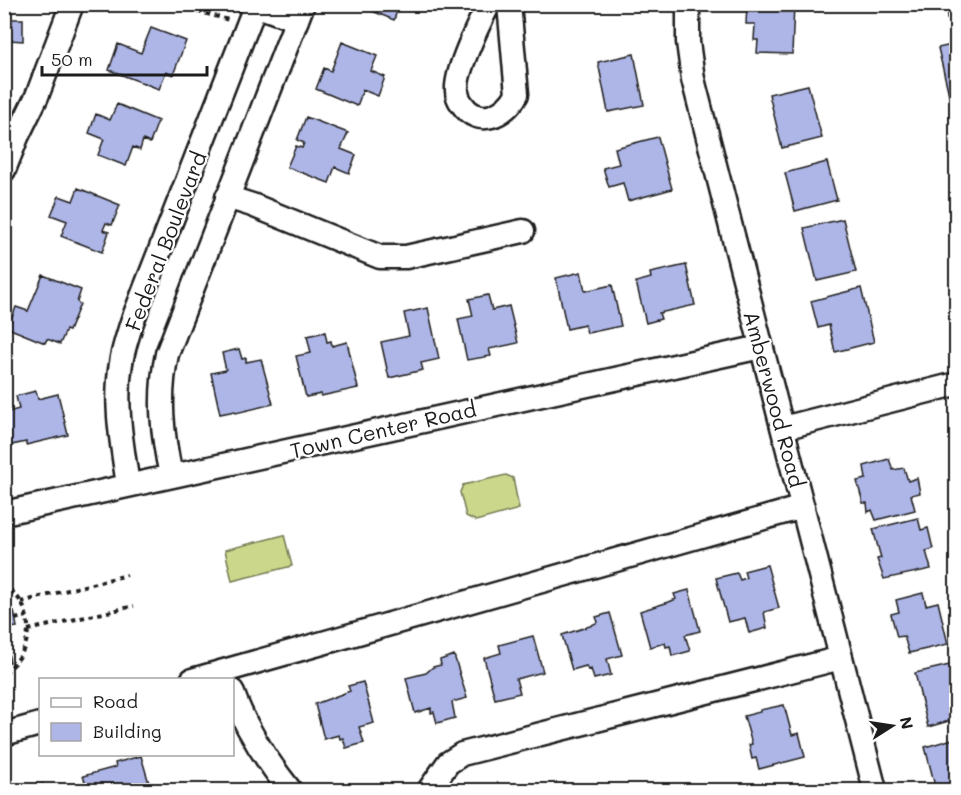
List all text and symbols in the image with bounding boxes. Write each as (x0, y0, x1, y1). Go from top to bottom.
scale bar (42, 39, 207, 77)
text: 50 m (51, 47, 93, 71)
street label: Federal Boulevard (118, 147, 212, 335)
street label: Amberwood Road (738, 308, 812, 490)
street label: Town Center Road (287, 394, 479, 464)
legend (39, 678, 234, 756)
text: Road (93, 689, 138, 713)
north arrow (862, 696, 922, 756)
text: N (896, 715, 919, 731)
text: Building (93, 719, 161, 743)

